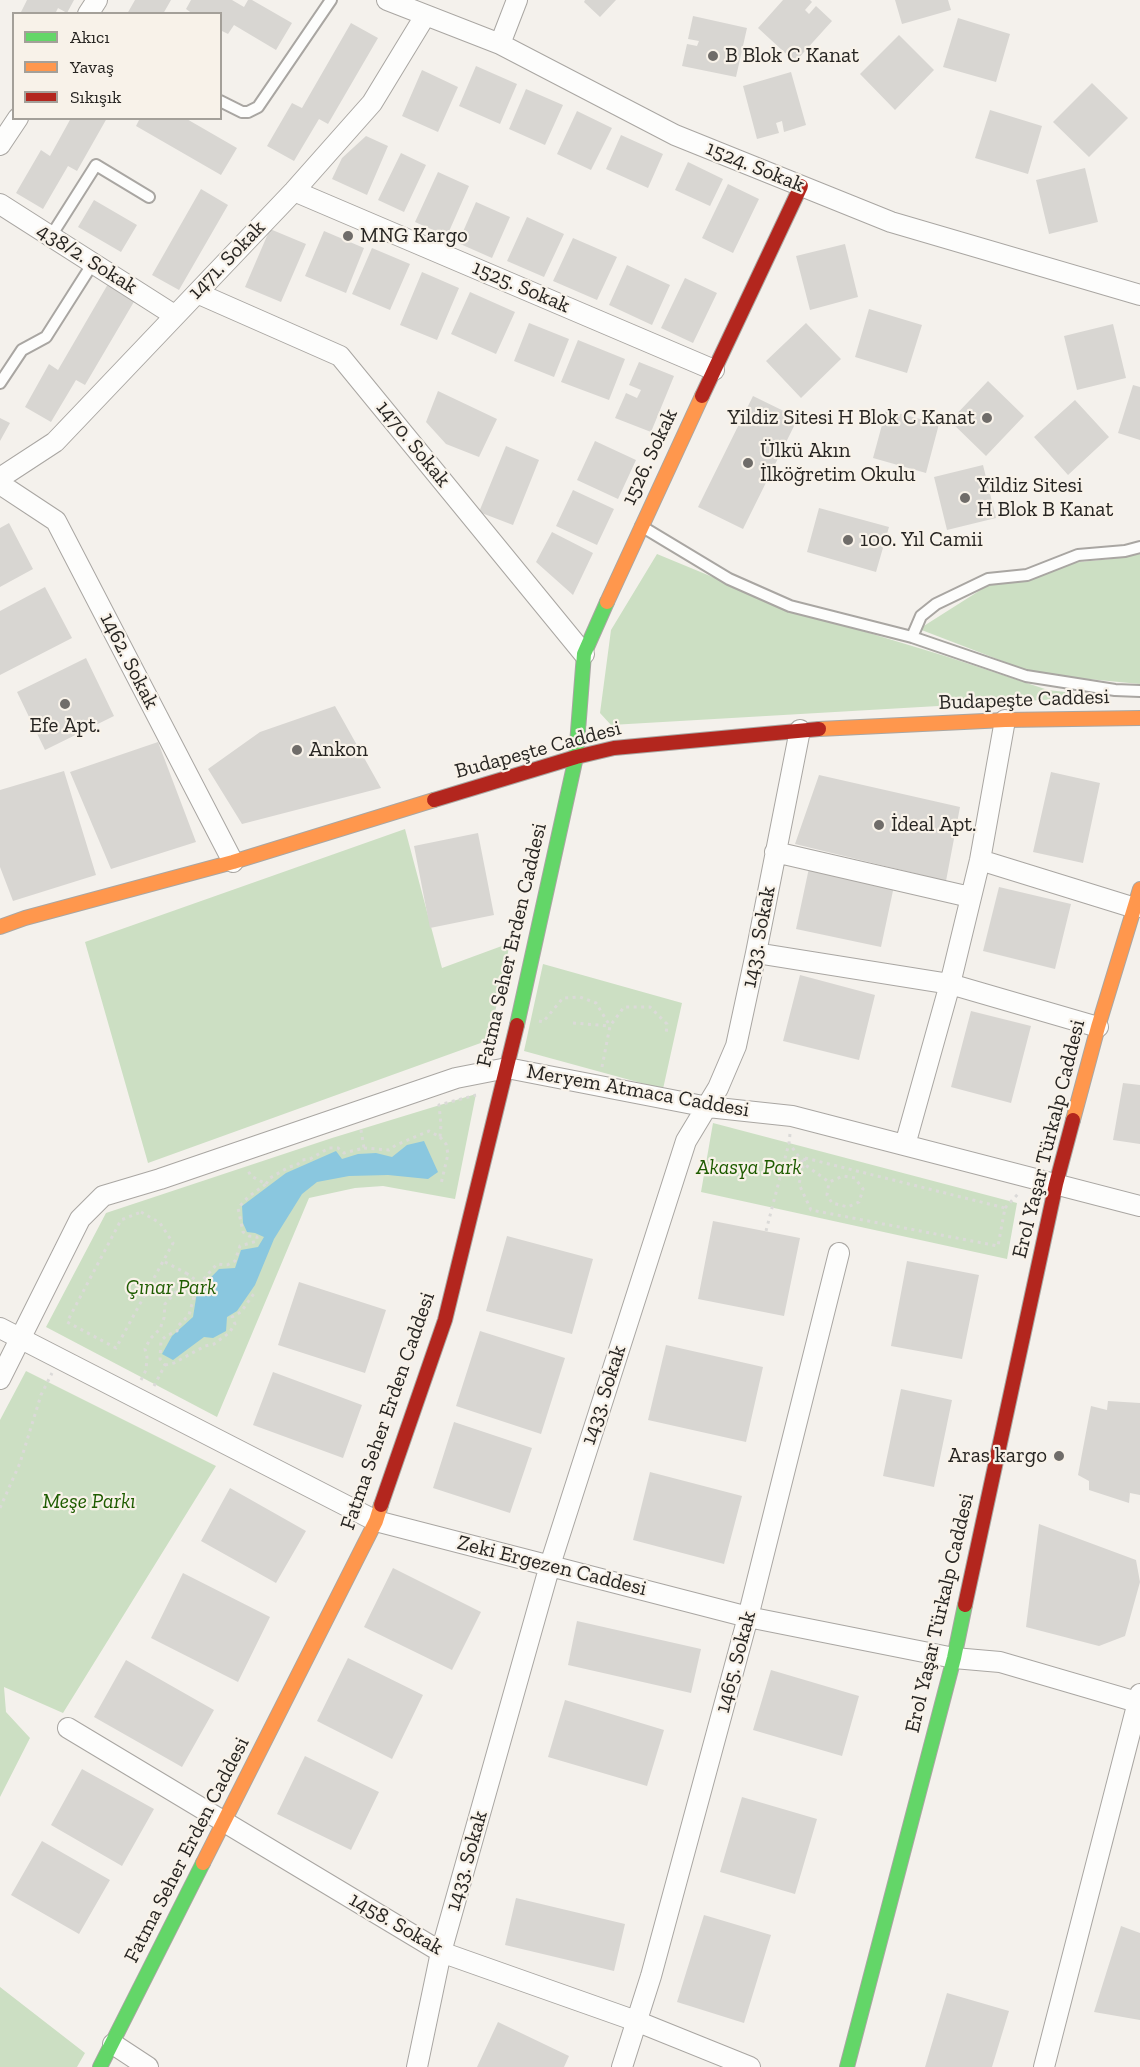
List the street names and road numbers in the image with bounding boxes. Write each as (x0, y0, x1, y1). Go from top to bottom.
street label: 1524. Sokak (702, 136, 808, 198)
street label: 1471. Sokak (183, 215, 271, 305)
street label: 438/2. Sokak (32, 218, 142, 300)
street label: 1525. Sokak (468, 255, 574, 319)
street label: 1470. Sokak (371, 396, 455, 492)
street label: 1526. Sokak (617, 405, 683, 509)
street label: 1462. Sokak (94, 609, 164, 713)
street label: Budapeşte Caddesi (938, 684, 1110, 716)
street label: Budapeşte Caddesi (452, 716, 624, 784)
street label: Fatma Seher Erden Caddesi (472, 820, 552, 1070)
street label: 1433. Sokak (737, 884, 781, 990)
street label: Erol Yaşar Türkalp Caddesi (1007, 1017, 1091, 1261)
street label: Meryem Atmaca Caddesi (525, 1059, 751, 1123)
street label: Fatma Seher Erden Caddesi (335, 1289, 441, 1533)
street label: 1433. Sokak (576, 1342, 632, 1448)
street label: Erol Yaşar Türkalp Caddesi (900, 1491, 980, 1735)
street label: Zeki Ergezen Caddesi (455, 1530, 649, 1602)
street label: 1465. Sokak (710, 1608, 762, 1716)
street label: Fatma Seher Erden Caddesi (119, 1733, 255, 1967)
street label: 1433. Sokak (441, 1808, 493, 1914)
street label: 1458. Sokak (344, 1887, 448, 1961)

